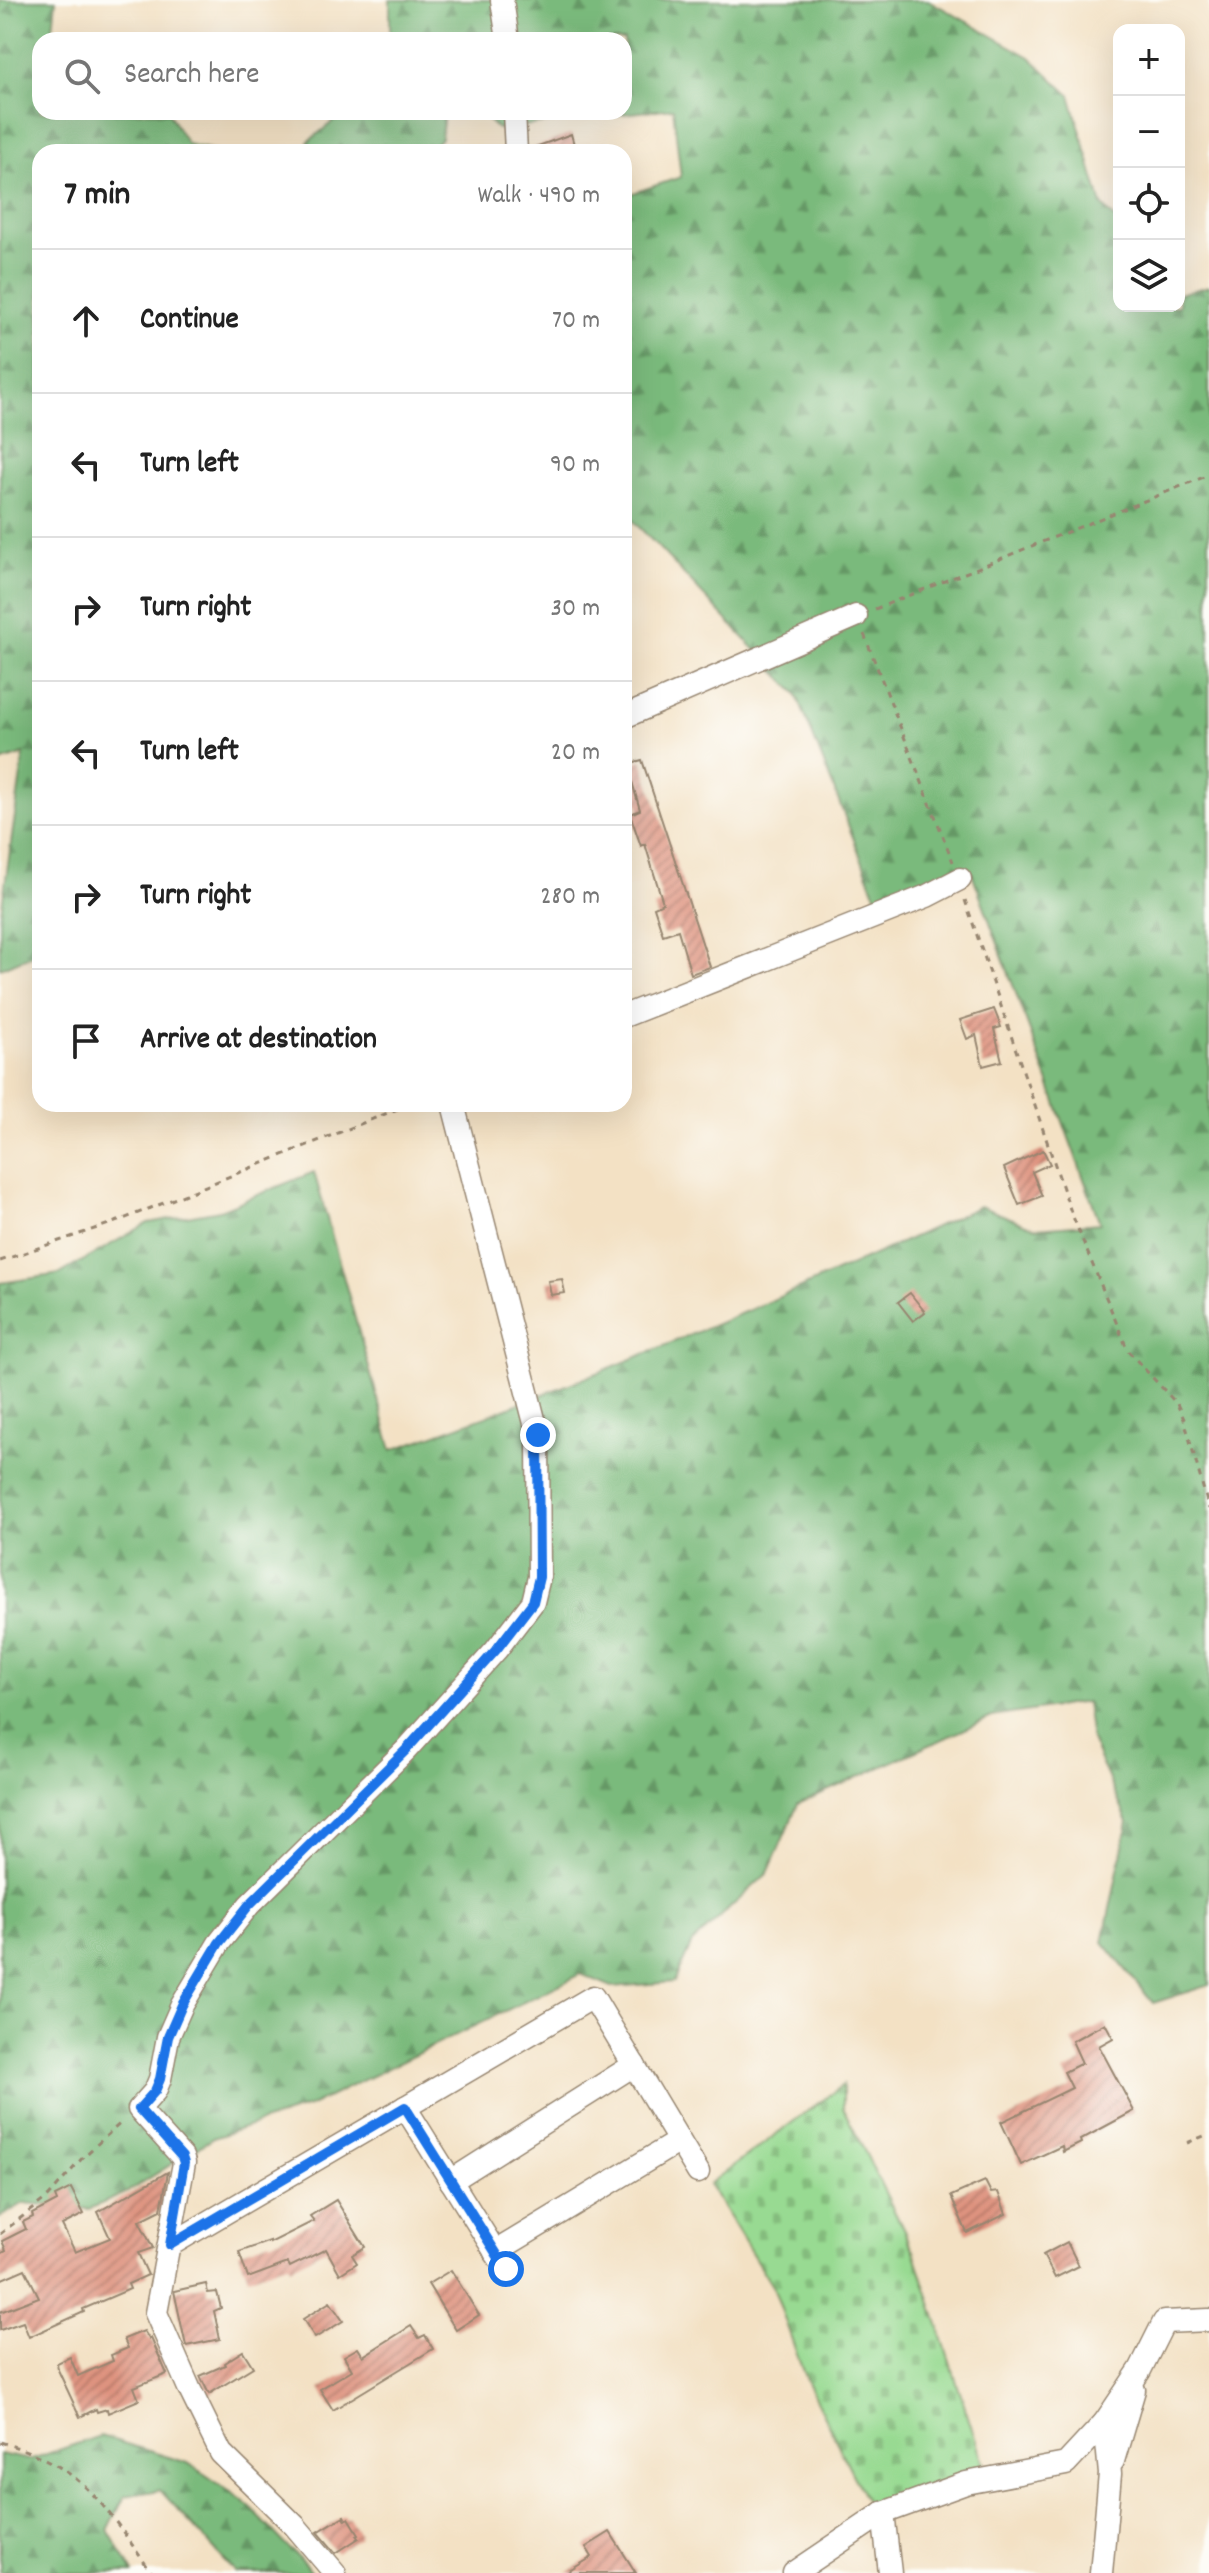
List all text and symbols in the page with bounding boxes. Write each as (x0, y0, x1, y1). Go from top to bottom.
map controls (1113, 24, 1185, 312)
button: + (1113, 24, 1185, 96)
search box (32, 32, 632, 120)
icon: search (60, 54, 104, 98)
text: Search here (124, 55, 260, 98)
button: − (1113, 96, 1185, 168)
button: locate (1113, 168, 1185, 240)
text: 7 min (64, 172, 130, 221)
text: Walk · 490 m (477, 178, 600, 215)
button: layers (1113, 240, 1185, 312)
icon: ahead (64, 299, 108, 343)
text: Continue (140, 300, 239, 343)
text: 70 m (552, 303, 600, 340)
icon: left (64, 443, 108, 487)
text: Turn left (140, 444, 239, 487)
text: 90 m (550, 447, 600, 484)
icon: right (64, 587, 108, 631)
text: Turn right (140, 588, 251, 631)
text: 30 m (550, 591, 600, 628)
icon: left (64, 731, 108, 775)
text: Turn left (140, 732, 239, 775)
text: 20 m (551, 735, 600, 772)
icon: right (64, 875, 108, 919)
text: Turn right (140, 876, 251, 919)
text: 280 m (540, 879, 600, 916)
icon: arrive (64, 1019, 108, 1063)
text: Arrive at destination (140, 1020, 377, 1063)
route end (520, 1417, 556, 1453)
route start (488, 2251, 524, 2287)

